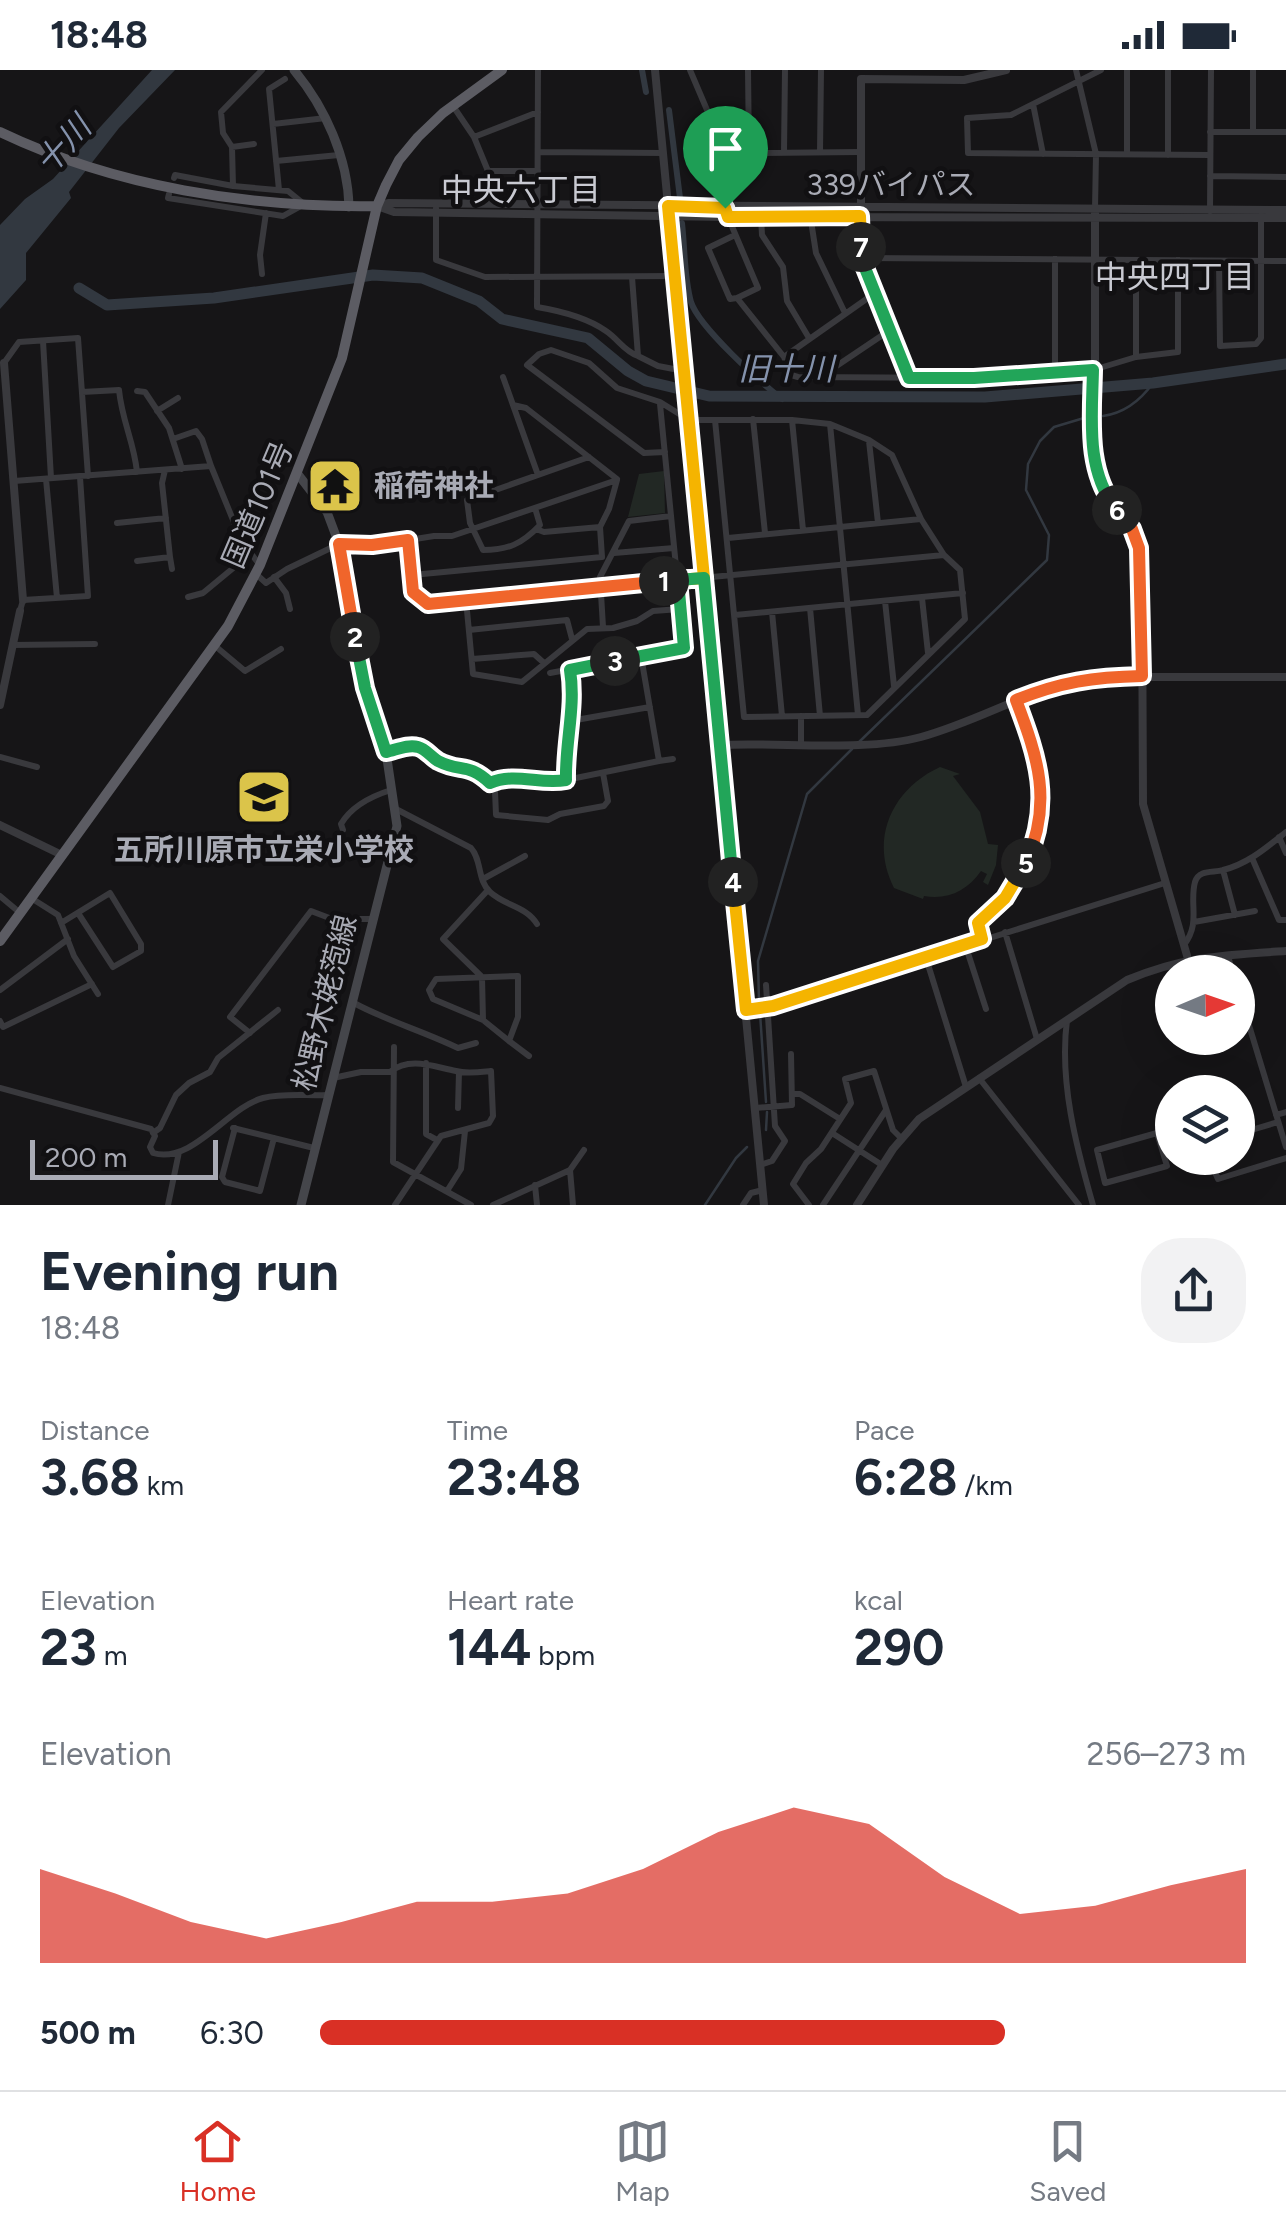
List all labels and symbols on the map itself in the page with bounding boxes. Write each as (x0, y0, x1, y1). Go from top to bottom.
water label: 十川 (27, 106, 101, 181)
pin (683, 106, 768, 209)
street label: 339バイパス (806, 166, 976, 203)
district label: 中央六丁目 (441, 171, 601, 209)
pin: 7 (836, 222, 886, 272)
district label: 中央四丁目 (1095, 258, 1255, 296)
water label: 旧十川 (738, 350, 837, 388)
street label: 国道101号 (214, 436, 301, 574)
temple icon: 稲荷神社 (305, 456, 365, 516)
place label: 稲荷神社 (374, 467, 494, 504)
pin: 6 (1092, 485, 1142, 535)
pin: 1 (639, 556, 689, 606)
pin: 2 (330, 612, 380, 662)
pin: 3 (590, 636, 640, 686)
school or university icon: 五所川原市立栄小学校 (234, 767, 294, 827)
place label: 五所川原市立栄小学校 (114, 831, 414, 868)
pin: 5 (1001, 838, 1051, 888)
pin: 4 (708, 857, 758, 907)
street label: 松野木姥萢線 (285, 911, 364, 1095)
north arrow (1155, 955, 1255, 1055)
scale bar (30, 1135, 218, 1180)

